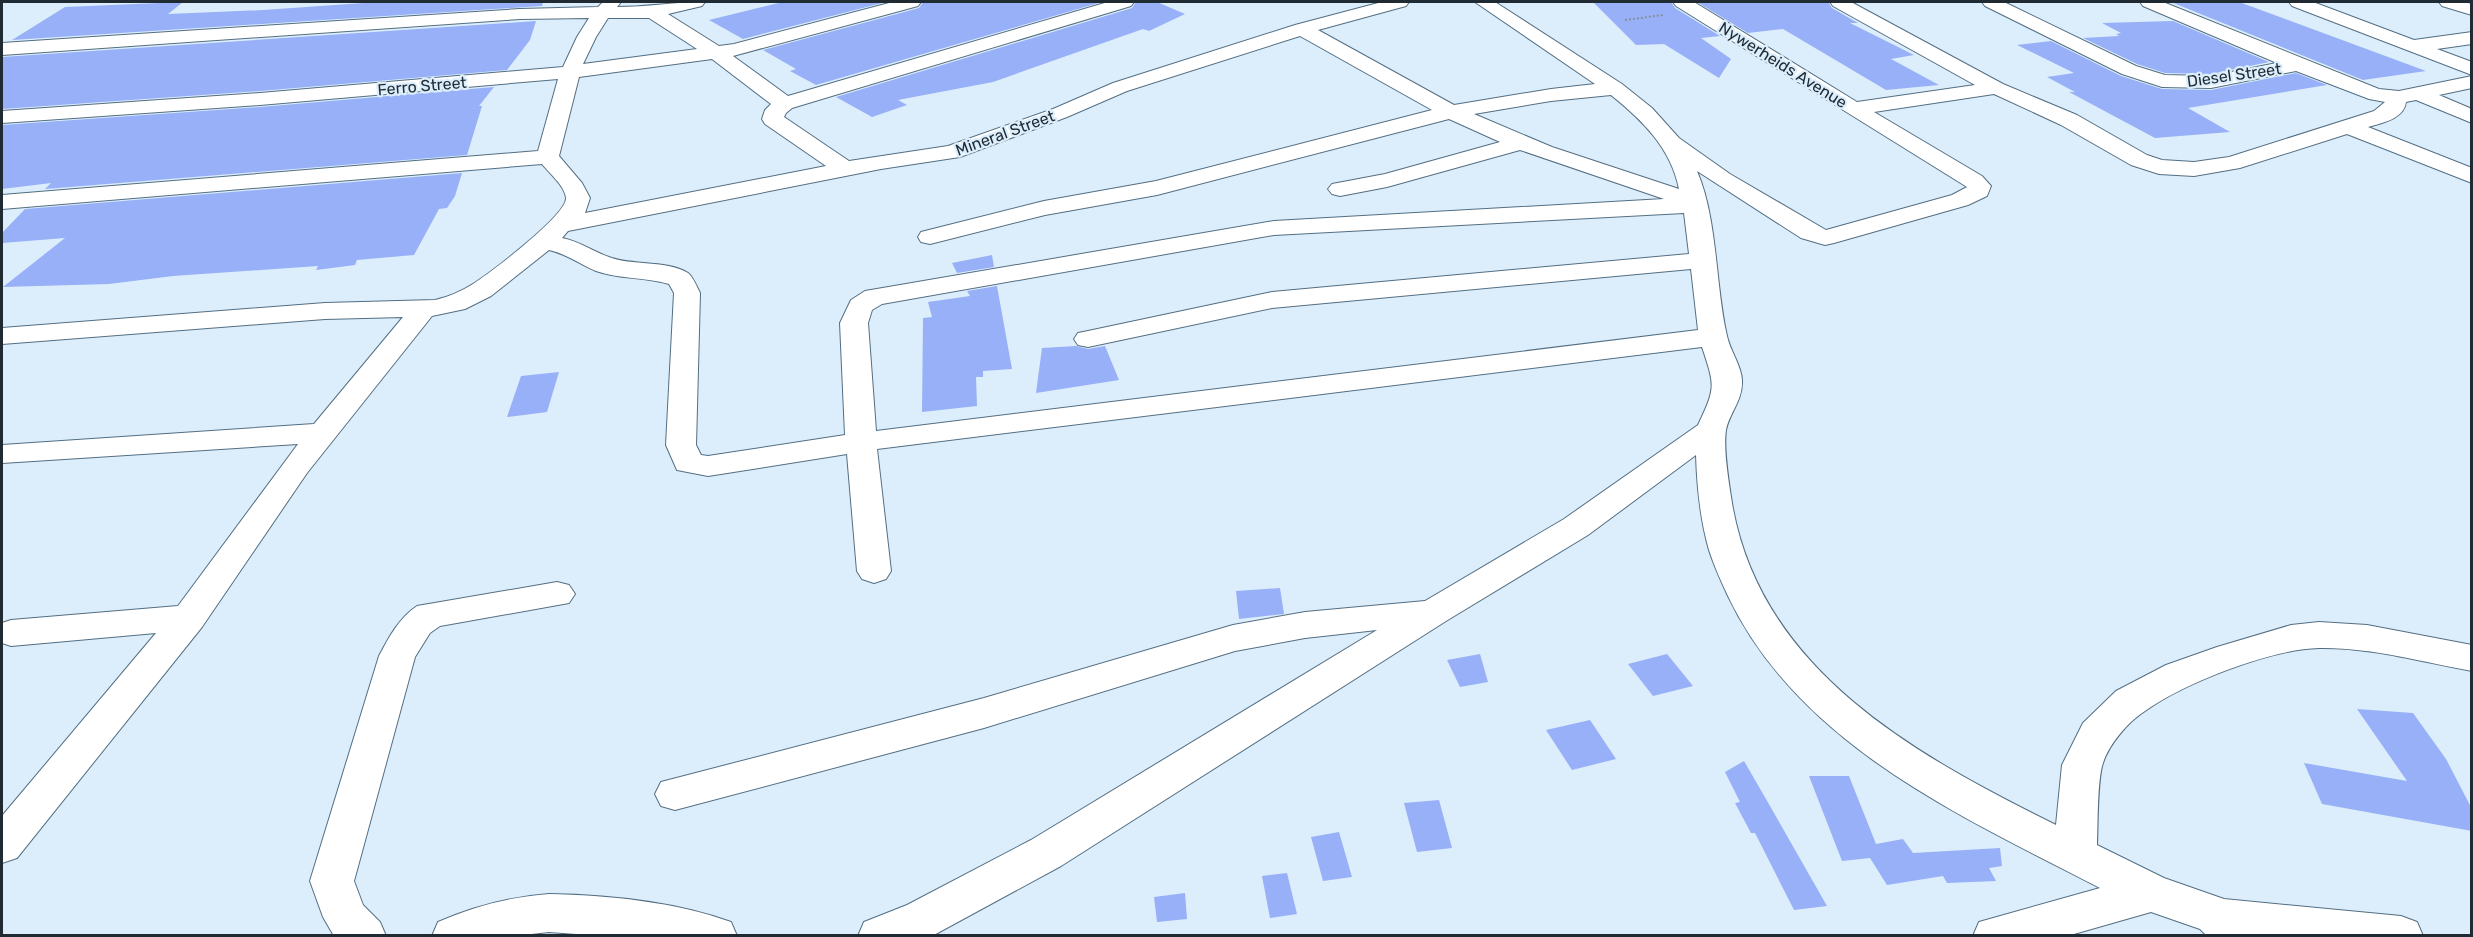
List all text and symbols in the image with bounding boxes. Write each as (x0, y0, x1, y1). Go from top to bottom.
street label: Nywerheids Avenue (1715, 18, 1851, 112)
street label: Diesel Street (2186, 59, 2282, 91)
street label: Ferro Street (377, 73, 467, 99)
street label: Mineral Street (953, 106, 1057, 160)

